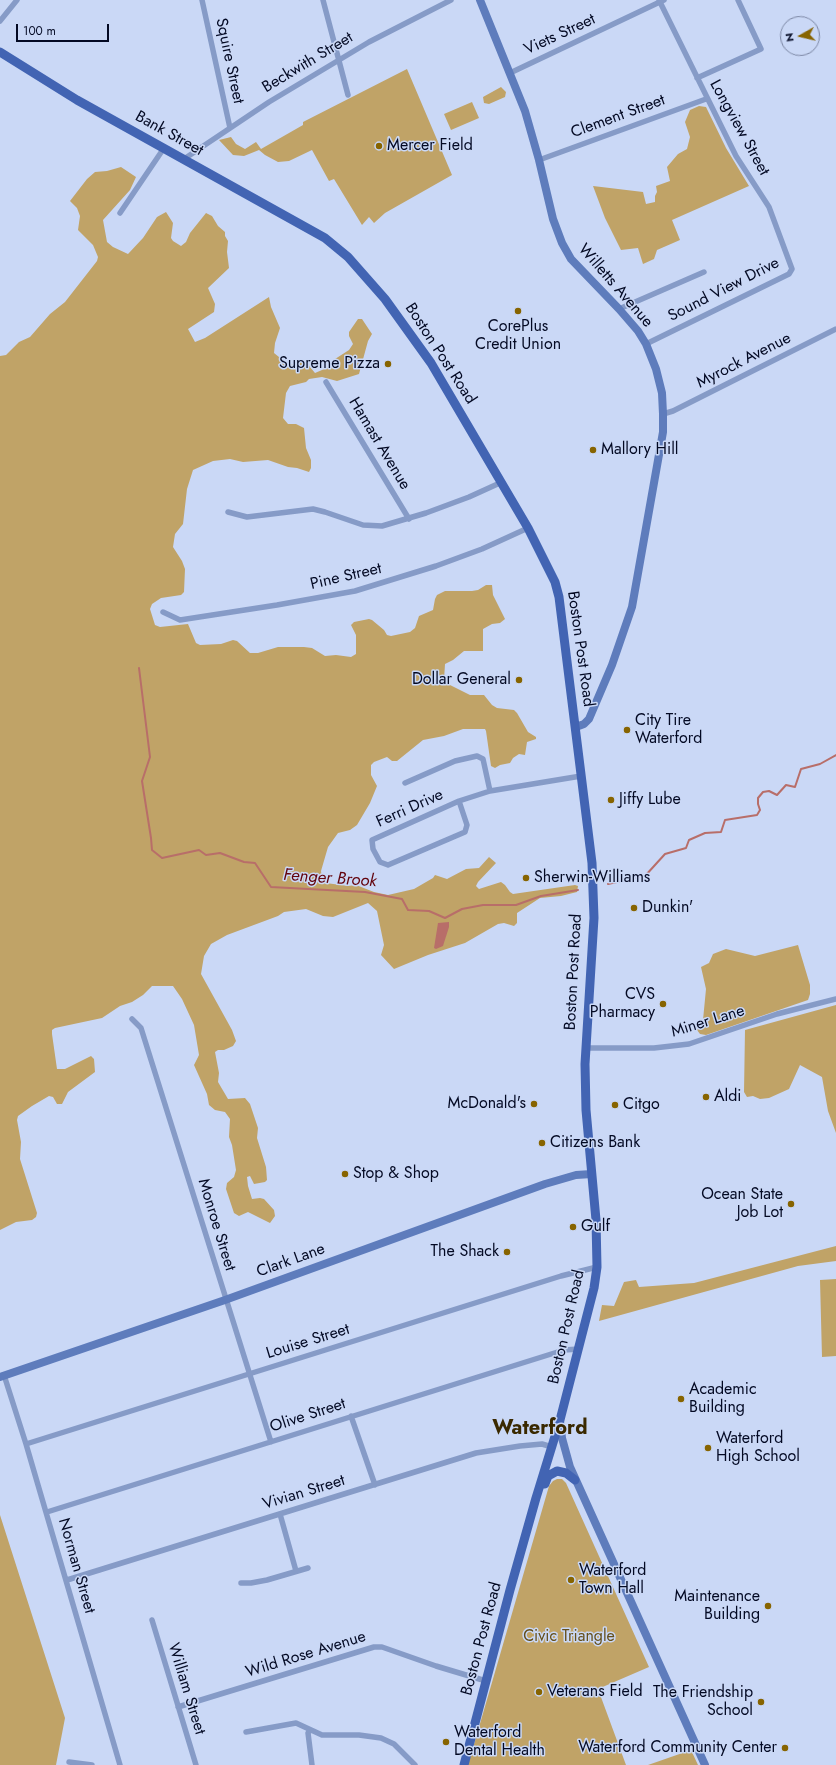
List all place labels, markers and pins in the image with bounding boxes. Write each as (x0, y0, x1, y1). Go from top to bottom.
place label: Mercer Field (387, 136, 473, 156)
marker: Mercer Field (374, 141, 384, 151)
marker: CorePlus Credit Union (513, 306, 523, 316)
place label: CorePlus Credit Union (475, 317, 561, 355)
place label: Supreme Pizza (279, 354, 380, 374)
marker: Supreme Pizza (383, 359, 393, 369)
place label: Mallory Hill (601, 440, 679, 460)
marker: Mallory Hill (588, 445, 598, 455)
place label: Dollar General (412, 670, 511, 690)
marker: Dollar General (514, 675, 524, 685)
place label: City Tire Waterford (635, 711, 702, 749)
marker: City Tire Waterford (622, 725, 632, 735)
place label: Jiffy Lube (619, 790, 681, 810)
marker: Jiffy Lube (606, 795, 616, 805)
place label: Sherwin-Williams (534, 868, 650, 888)
marker: Sherwin-Williams (521, 873, 531, 883)
place label: Dunkin' (642, 898, 693, 918)
marker: Dunkin' (629, 903, 639, 913)
place label: CVS Pharmacy (590, 985, 655, 1023)
marker: CVS Pharmacy (658, 999, 668, 1009)
place label: Aldi (714, 1087, 742, 1107)
marker: Aldi (701, 1092, 711, 1102)
place label: McDonald's (447, 1094, 526, 1114)
place label: Citgo (623, 1095, 660, 1115)
marker: McDonald's (529, 1099, 539, 1109)
marker: Citgo (610, 1100, 620, 1110)
place label: Citizens Bank (550, 1133, 640, 1153)
marker: Citizens Bank (537, 1138, 547, 1148)
place label: Stop & Shop (353, 1164, 439, 1184)
marker: Stop & Shop (340, 1169, 350, 1179)
place label: Ocean State Job Lot (701, 1185, 783, 1223)
marker: Ocean State Job Lot (786, 1199, 796, 1209)
place label: Gulf (581, 1217, 610, 1237)
marker: Gulf (568, 1222, 578, 1232)
place label: The Shack (431, 1242, 499, 1262)
marker: The Shack (502, 1247, 512, 1257)
place label: Academic Building (689, 1380, 757, 1418)
marker: Academic Building (676, 1394, 686, 1404)
place label: Waterford High School (716, 1429, 800, 1467)
marker: Waterford High School (703, 1443, 713, 1453)
place label: Waterford Town Hall (579, 1561, 646, 1599)
marker: Waterford Town Hall (566, 1575, 576, 1585)
place label: Maintenance Building (674, 1587, 760, 1625)
marker: Maintenance Building (763, 1601, 773, 1611)
place label: Veterans Field (547, 1682, 643, 1702)
place label: The Friendship School (653, 1683, 753, 1721)
marker: Veterans Field (534, 1687, 544, 1697)
marker: The Friendship School (756, 1697, 766, 1707)
place label: Waterford Dental Health (454, 1723, 545, 1761)
marker: Waterford Dental Health (441, 1737, 451, 1747)
place label: Waterford Community Center (578, 1738, 777, 1758)
marker: Waterford Community Center (780, 1743, 790, 1753)

